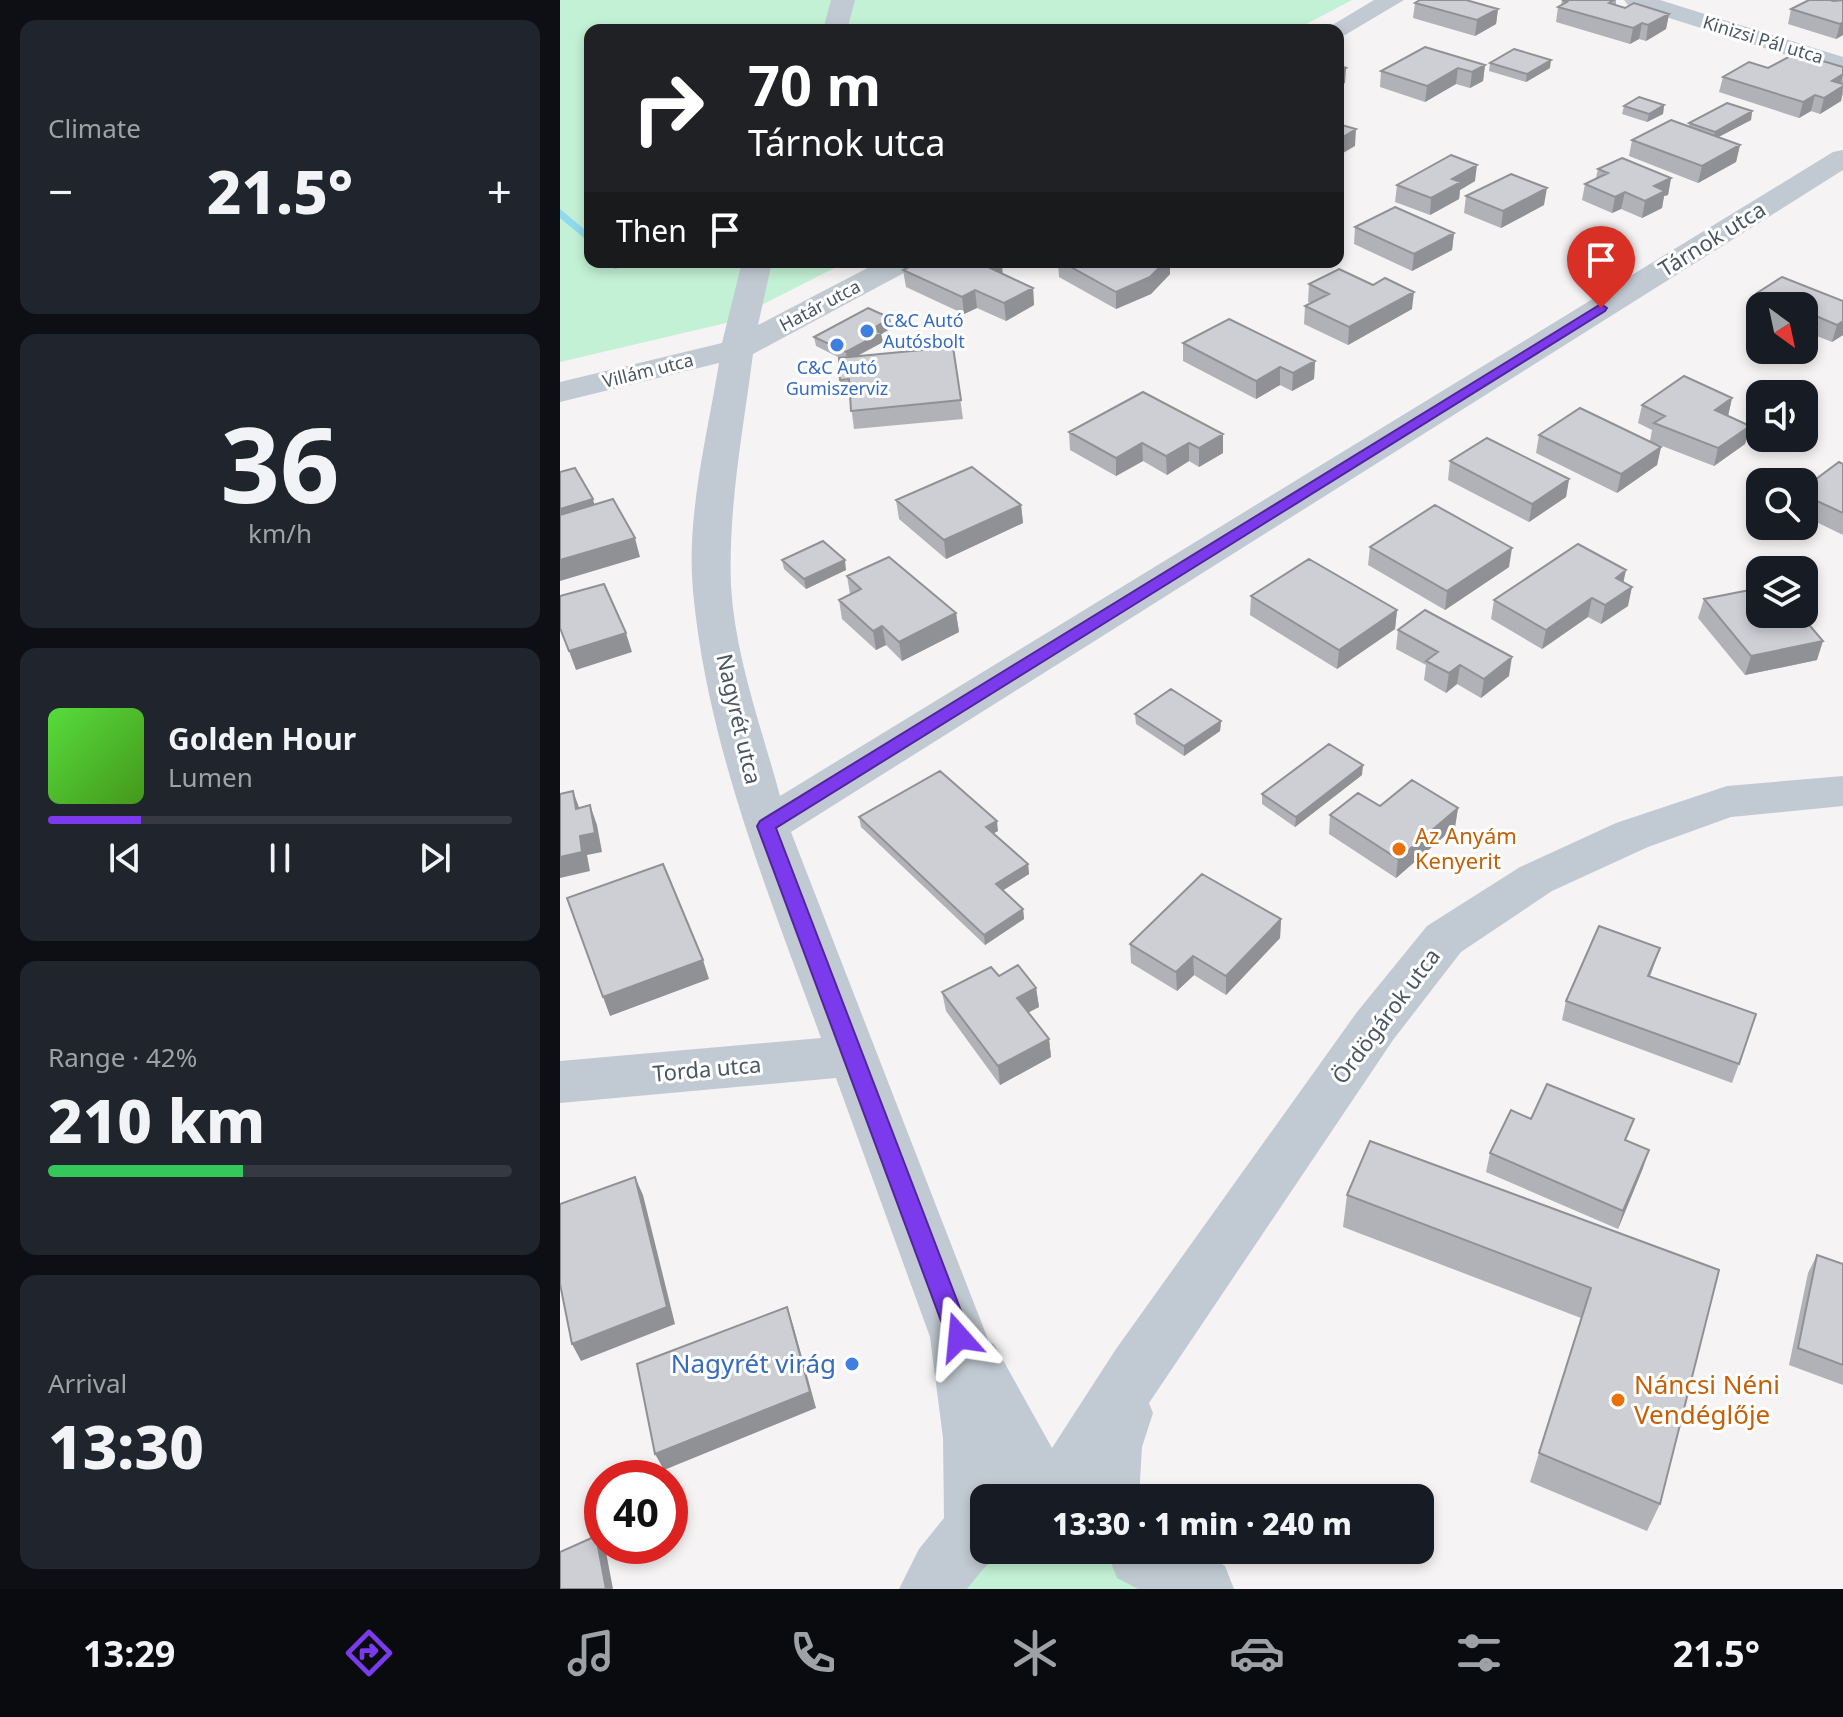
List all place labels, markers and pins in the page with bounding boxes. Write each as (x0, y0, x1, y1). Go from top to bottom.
pin (1567, 226, 1635, 308)
place label: C&C Autó Autósbolt (883, 308, 965, 353)
marker: C&C Autó Autósbolt (858, 322, 876, 340)
marker: C&C Autó Gumiszerviz (828, 336, 846, 354)
place label: C&C Autó Gumiszerviz (786, 355, 888, 400)
place label: Az Anyám Kenyerit (1415, 820, 1517, 875)
marker: Az Anyám Kenyerit (1390, 840, 1408, 858)
place label: Nagyrét virág (671, 1345, 836, 1381)
marker: Nagyrét virág (843, 1355, 861, 1373)
place label: Náncsi Néni Vendéglője (1634, 1366, 1780, 1432)
marker: Náncsi Néni Vendéglője (1609, 1391, 1627, 1409)

